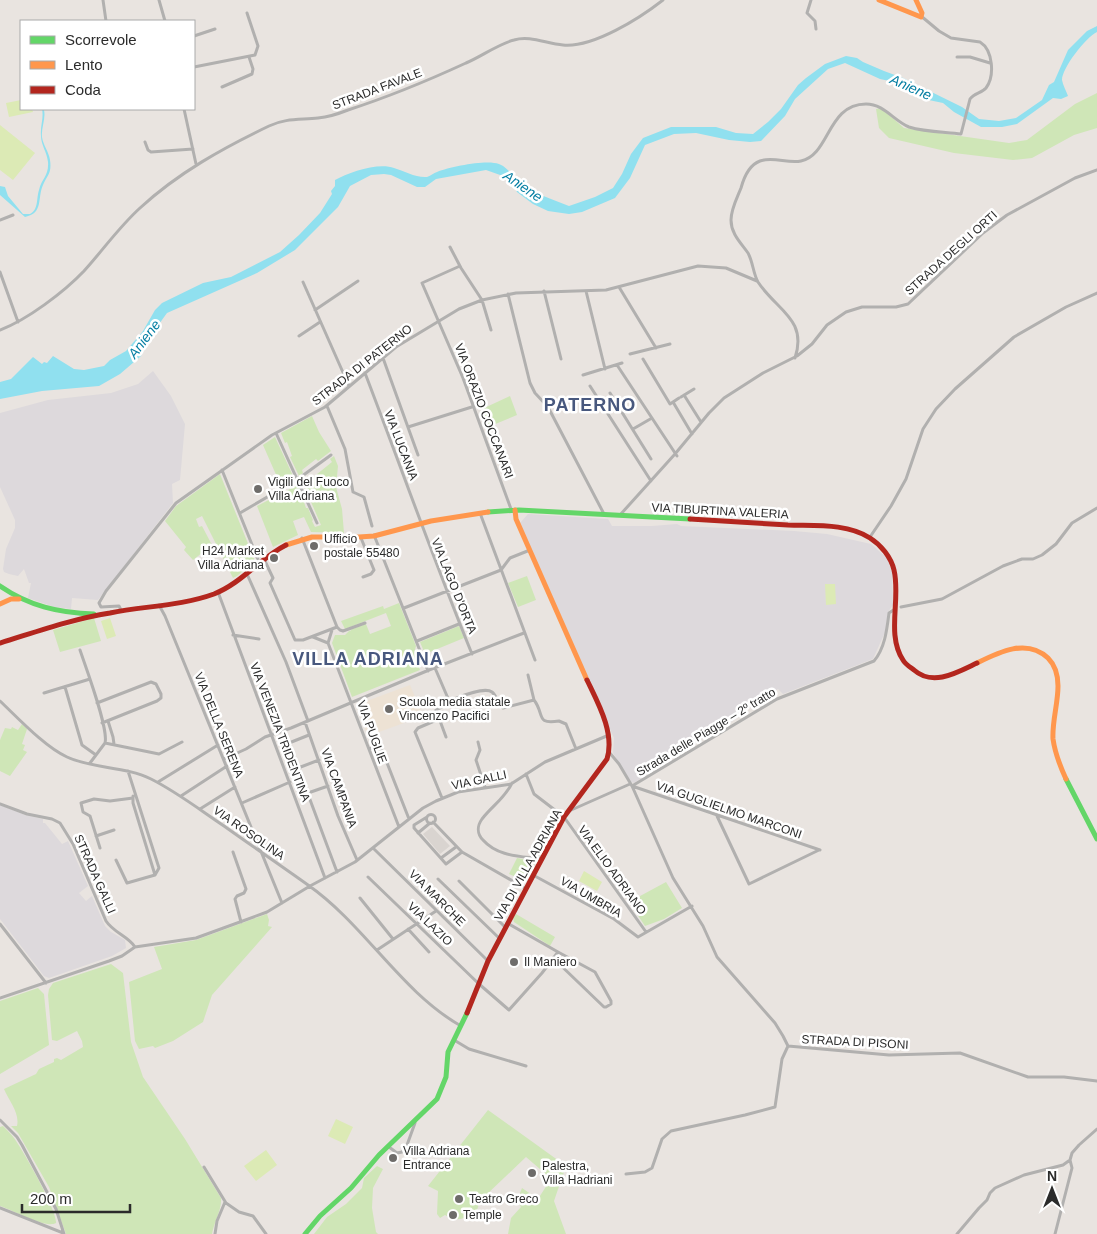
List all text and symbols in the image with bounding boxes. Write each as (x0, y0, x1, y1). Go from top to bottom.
legend (20, 20, 195, 110)
text: Scorrevole (65, 31, 137, 48)
text: Lento (65, 56, 103, 73)
street label: STRADA FAVALE (330, 65, 424, 113)
water label: Aniene (887, 70, 934, 103)
text: Coda (65, 81, 102, 98)
water label: Aniene (500, 167, 546, 205)
street label: STRADA DEGLI ORTI (902, 208, 1000, 298)
water label: Aniene (124, 317, 164, 362)
street label: STRADA DI PATERNO (309, 322, 415, 408)
street label: VIA ORAZIO COCCANARI (452, 342, 516, 480)
district label: PATERNO (544, 395, 636, 415)
street label: VIA LUCANIA (381, 408, 421, 482)
place label: Vigili del Fuoco Villa Adriana (268, 475, 349, 503)
marker: Vigili del Fuoco Villa Adriana (252, 483, 264, 495)
street label: VIA TIBURTINA VALERIA (651, 500, 789, 522)
place label: Ufficio postale 55480 (324, 532, 400, 560)
street label: VIA LAGO D'ORTA (428, 536, 480, 636)
marker: Ufficio postale 55480 (308, 540, 320, 552)
place label: H24 Market Villa Adriana (198, 544, 265, 572)
marker: H24 Market Villa Adriana (268, 552, 280, 564)
district label: VILLA ADRIANA (292, 649, 444, 669)
street label: VIA VENEZIA TRIDENTINA (247, 660, 313, 804)
street label: VIA DELLA SERENA (192, 670, 246, 780)
street label: Strada delle Piagge – 2º tratto (634, 685, 778, 779)
place label: Scuola media statale Vincenzo Pacifici (399, 695, 511, 723)
street label: VIA PUGLIE (354, 699, 390, 765)
marker: Scuola media statale Vincenzo Pacifici (383, 703, 395, 715)
street label: VIA CAMPANIA (318, 746, 360, 830)
street label: VIA GALLI (450, 767, 508, 793)
street label: VIA GUGLIELMO MARCONI (654, 778, 804, 842)
street label: VIA ROSOLINA (211, 803, 287, 863)
street label: VIA DI VILLA ADRIANA (491, 807, 565, 923)
street label: VIA ELIO ADRIANO (575, 823, 649, 917)
street label: STRADA GALLI (71, 832, 119, 916)
street label: VIA MARCHE (406, 867, 468, 929)
street label: VIA UMBRIA (558, 874, 624, 920)
street label: VIA LAZIO (405, 899, 455, 949)
place label: Il Maniero (524, 955, 577, 969)
marker: Il Maniero (508, 956, 520, 968)
street label: STRADA DI PISONI (801, 1032, 909, 1052)
place label: Villa Adriana Entrance (403, 1144, 470, 1172)
marker: Villa Adriana Entrance (387, 1152, 399, 1164)
place label: Palestra, Villa Hadriani (542, 1159, 612, 1187)
north arrow (1027, 1164, 1077, 1214)
marker: Palestra, Villa Hadriani (526, 1167, 538, 1179)
text: N (1047, 1168, 1057, 1184)
scale bar (22, 1182, 130, 1214)
text: 200 m (30, 1190, 72, 1207)
place label: Teatro Greco (469, 1192, 539, 1206)
marker: Teatro Greco (453, 1193, 465, 1205)
place label: Temple (463, 1208, 502, 1222)
marker: Temple (447, 1209, 459, 1221)

